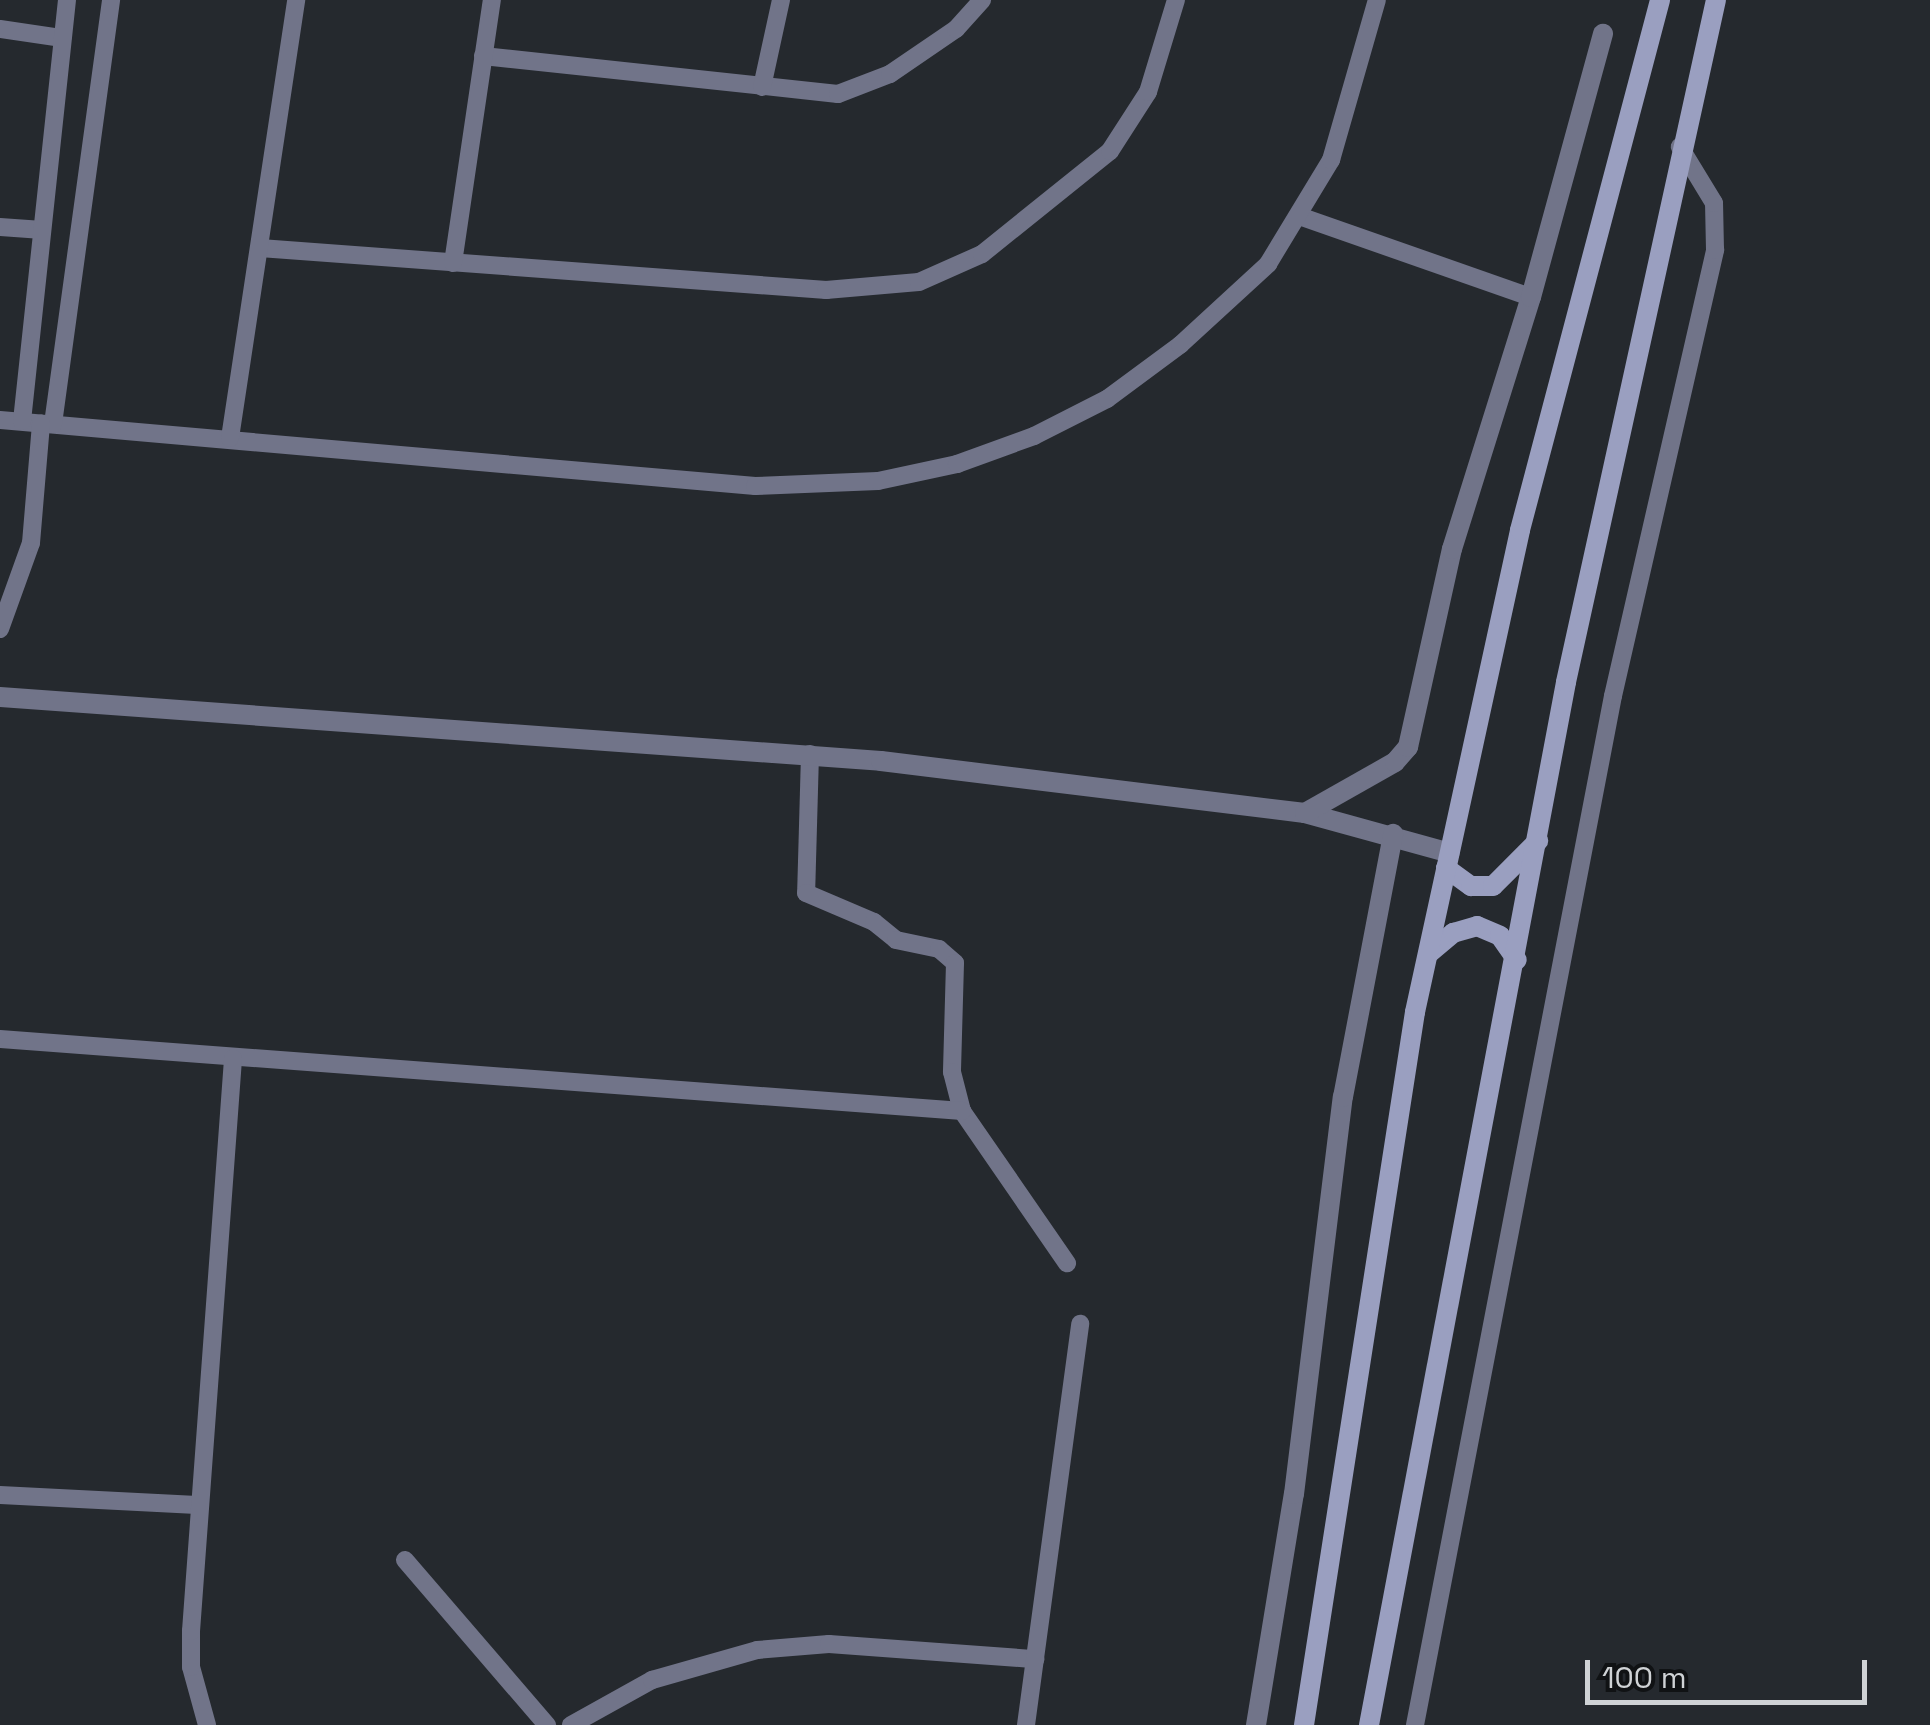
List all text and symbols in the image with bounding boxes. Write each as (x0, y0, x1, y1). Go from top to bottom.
scale bar (1590, 1640, 1872, 1702)
text: 100 m (1602, 1658, 1687, 1697)

